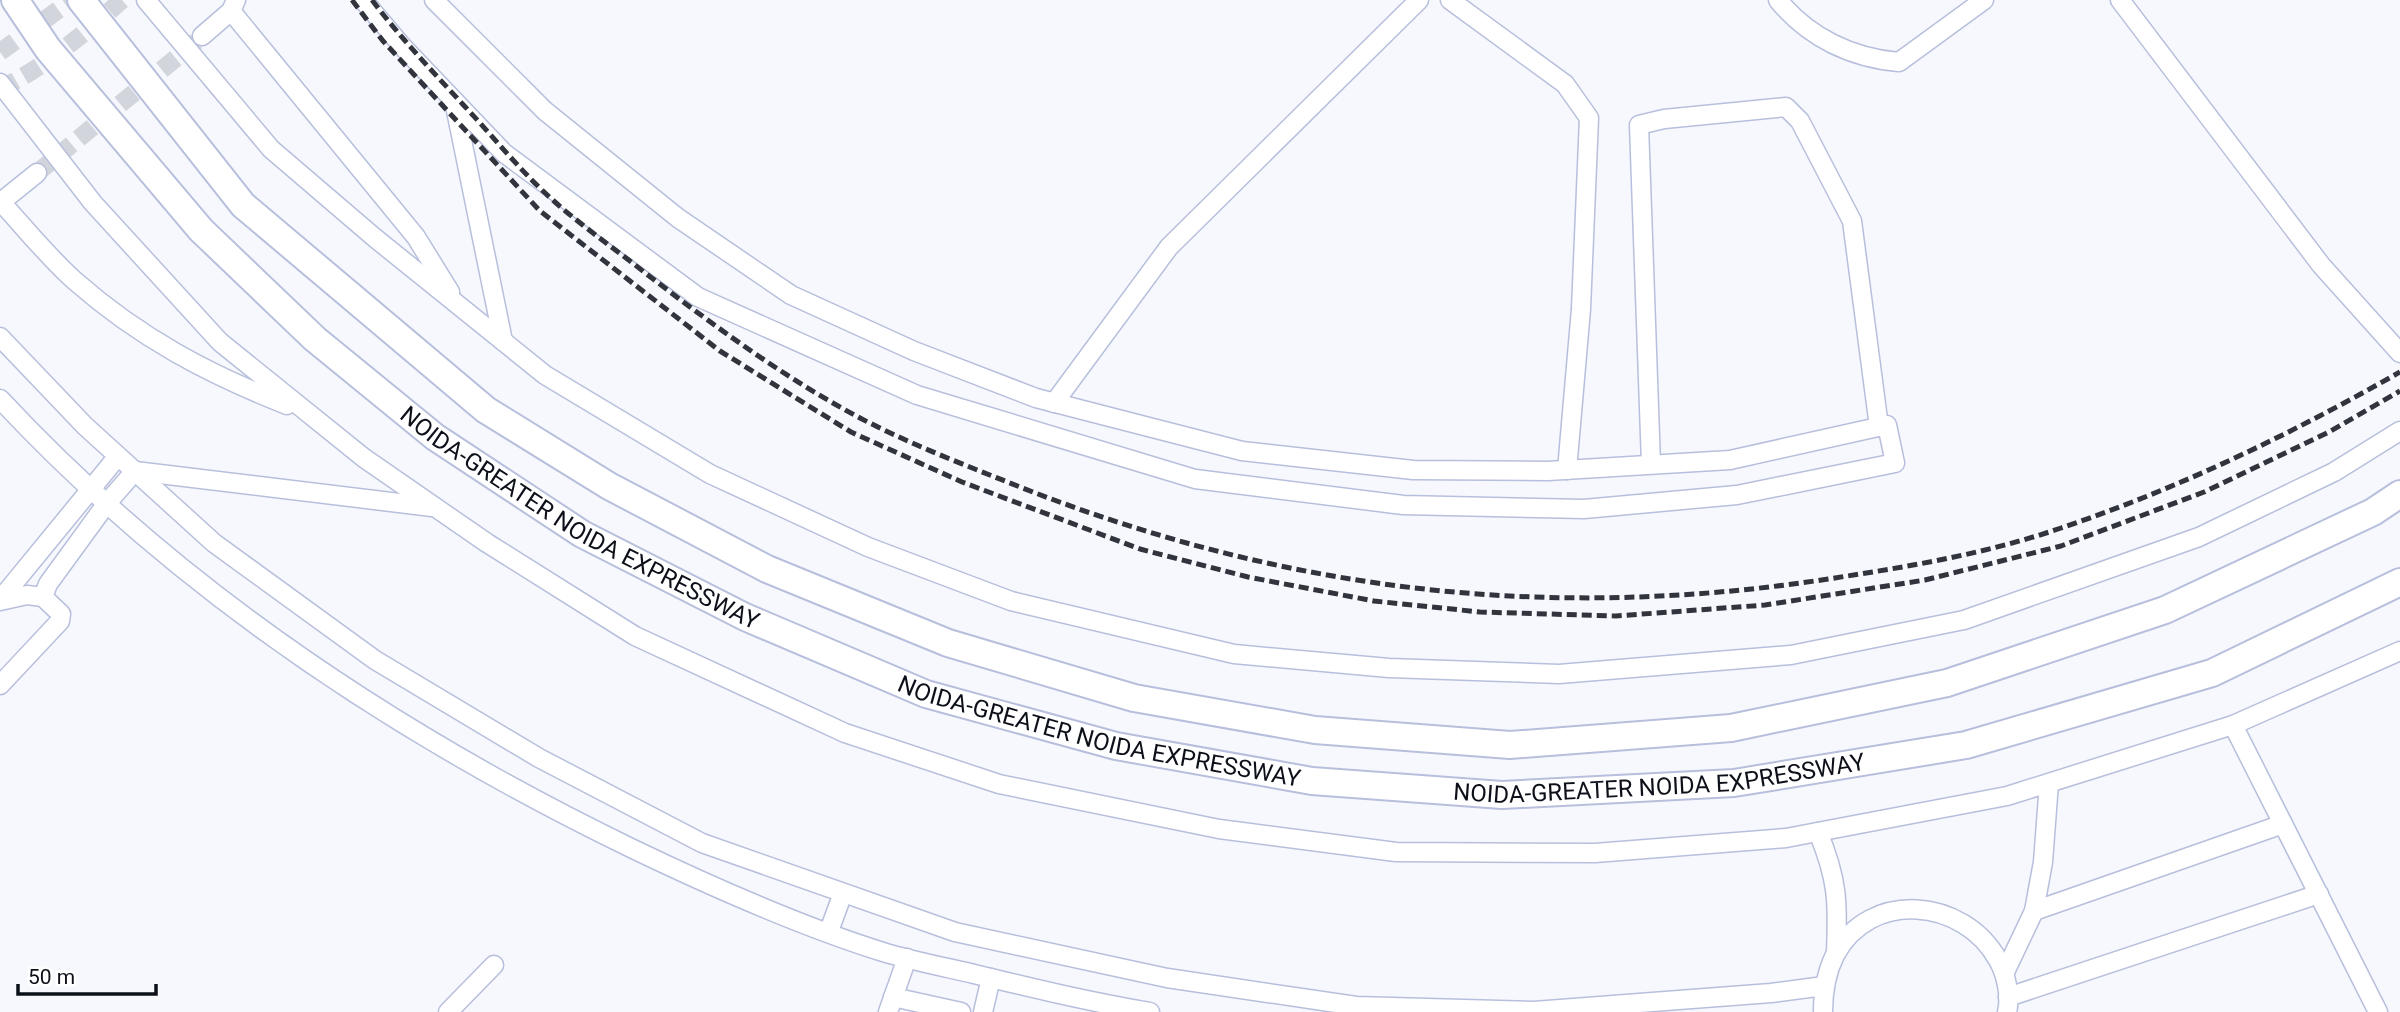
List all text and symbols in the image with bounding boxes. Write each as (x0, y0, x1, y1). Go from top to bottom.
street label: NOIDA-GREATER NOIDA EXPRESSWAY (395, 401, 764, 636)
street label: NOIDA-GREATER NOIDA EXPRESSWAY (894, 670, 1303, 793)
street label: NOIDA-GREATER NOIDA EXPRESSWAY (1452, 748, 1867, 809)
scale bar (18, 953, 156, 997)
text: 50 m (28, 965, 75, 989)

